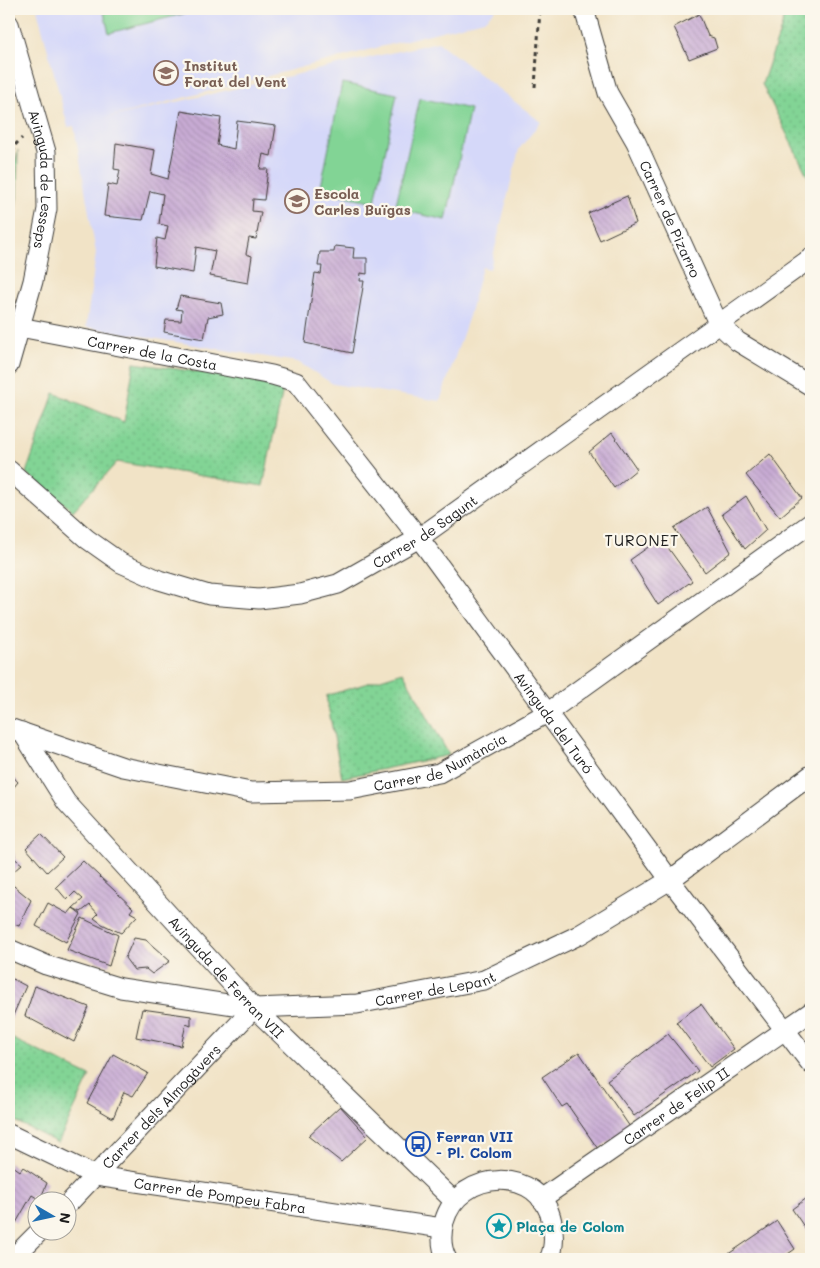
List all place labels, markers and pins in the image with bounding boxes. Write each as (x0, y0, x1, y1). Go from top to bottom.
place label: Institut Forat del Vent (184, 56, 287, 91)
school or university icon: Institut Forat del Vent (153, 60, 179, 86)
place label: Escola Carles Buïgas (314, 184, 411, 219)
school or university icon: Escola Carles Buïgas (284, 188, 310, 214)
place label: Ferran VII - Pl. Colom (436, 1127, 513, 1162)
bus stop icon: Ferran VII - Pl. Colom (405, 1131, 431, 1157)
place icon: Plaça de Colom (486, 1213, 512, 1239)
place label: Plaça de Colom (516, 1217, 624, 1236)

